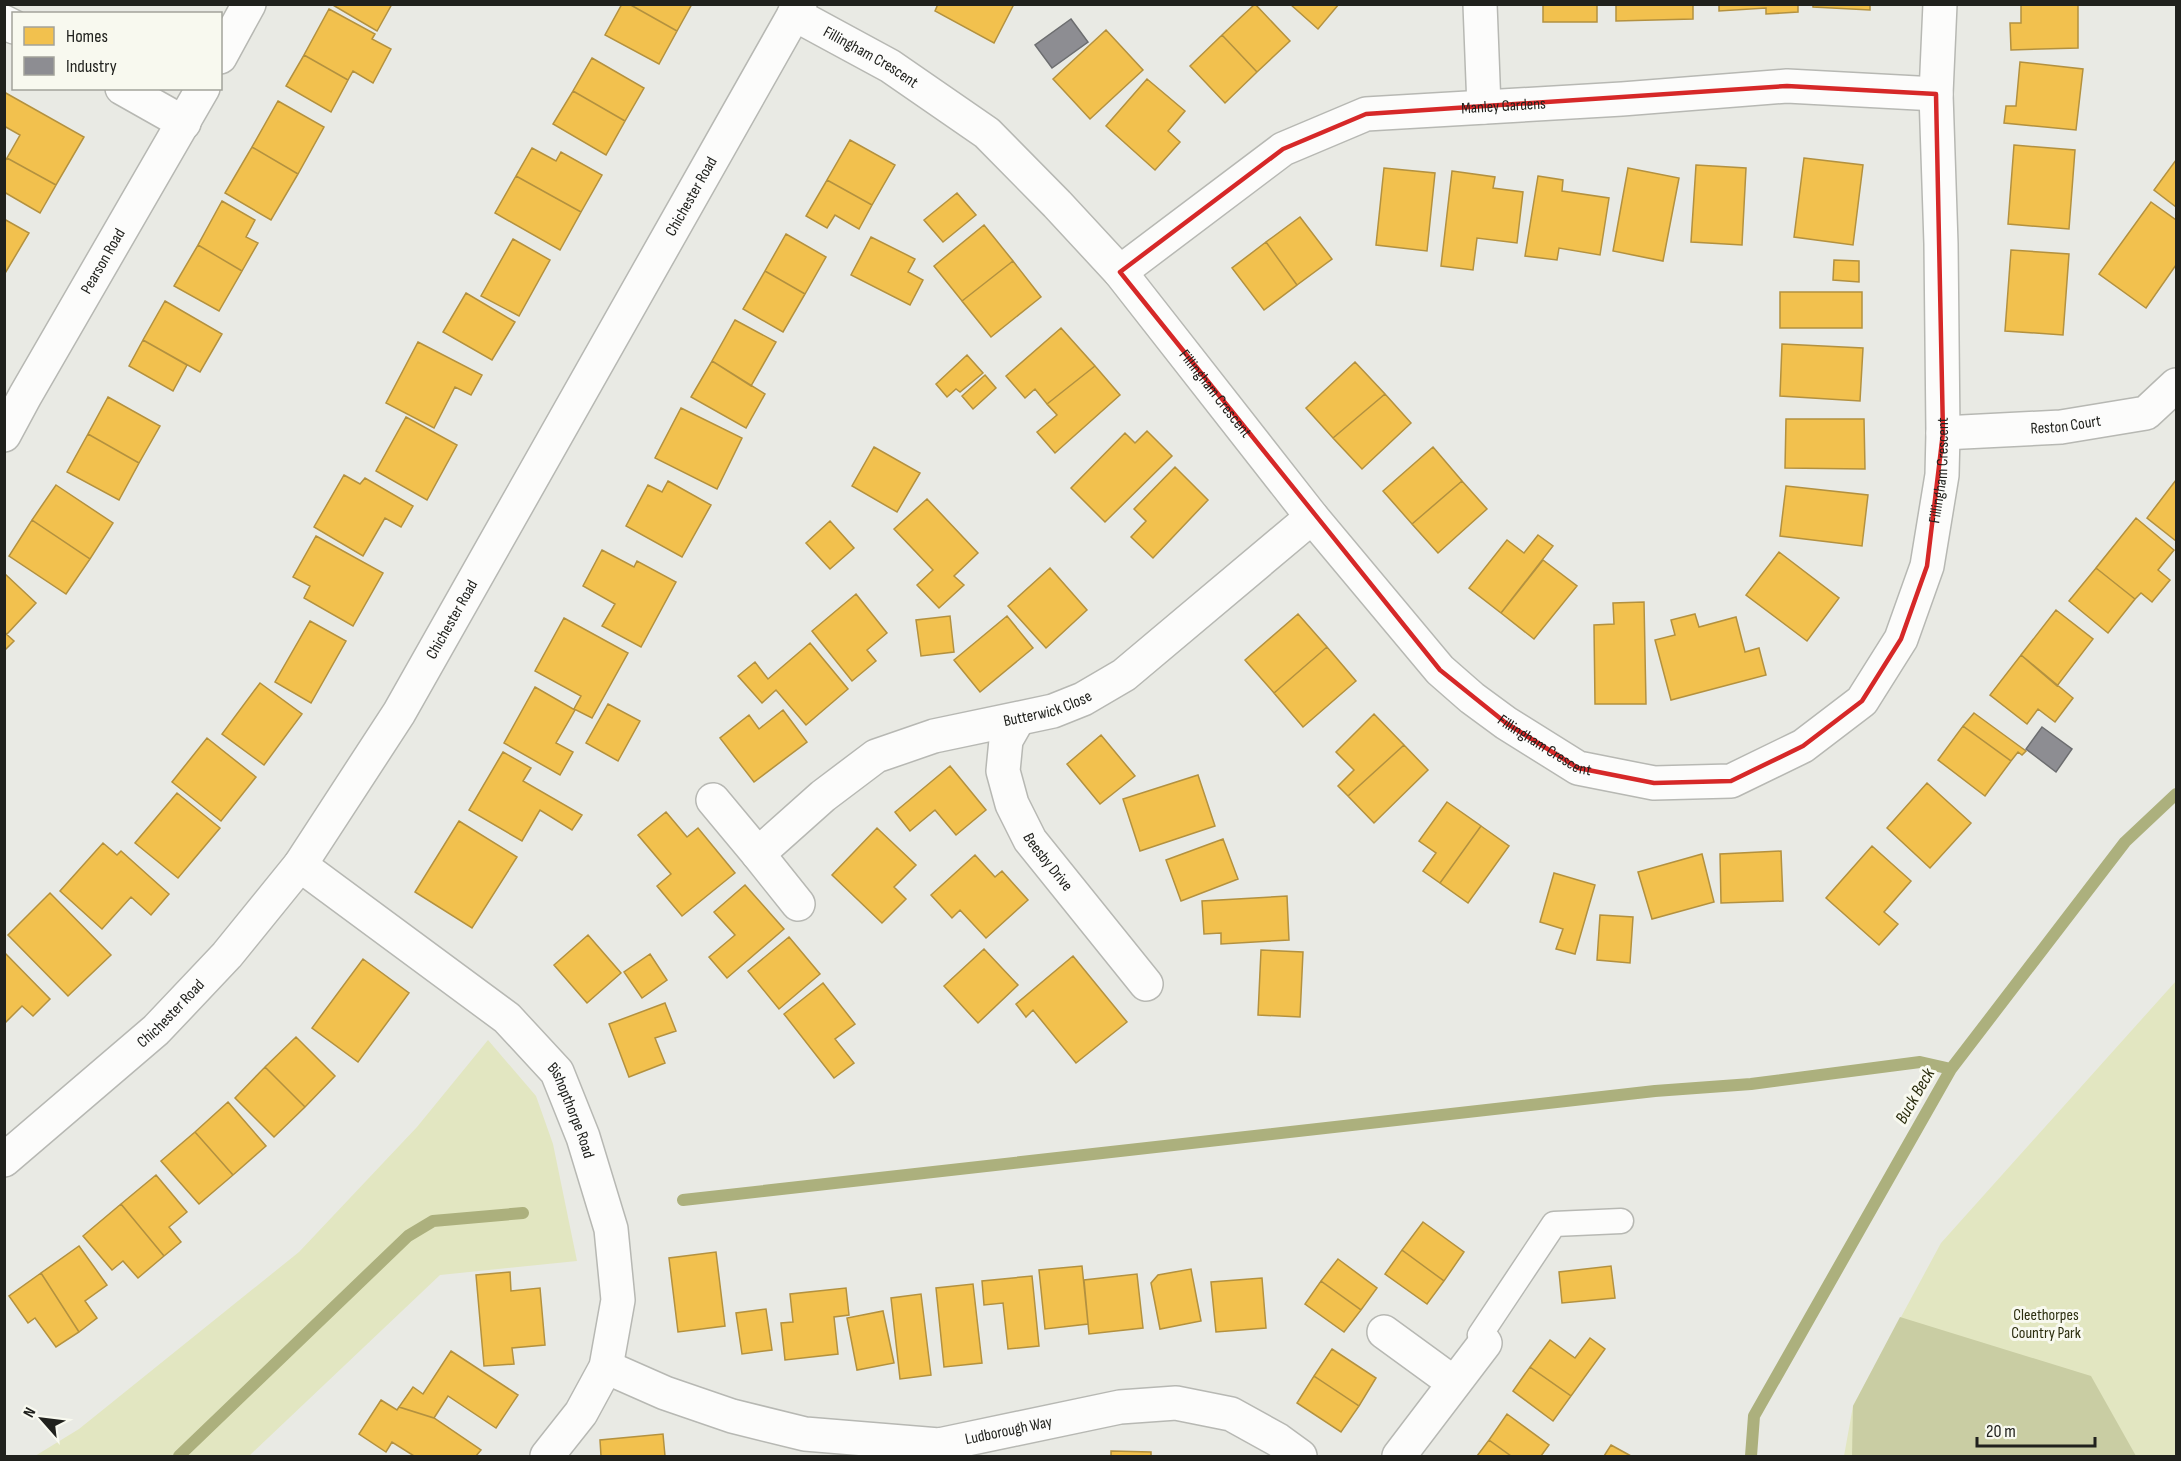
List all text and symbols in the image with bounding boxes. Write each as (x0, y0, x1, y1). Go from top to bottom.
legend (12, 12, 222, 90)
street label: Fillingham Crescent (820, 22, 922, 92)
text: Homes (66, 26, 108, 47)
text: Industry (66, 56, 117, 77)
street label: Manley Gardens (1461, 94, 1547, 118)
street label: Chichester Road (661, 153, 721, 239)
street label: Pearson Road (77, 225, 129, 297)
street label: Fillingham Crescent (1175, 346, 1256, 442)
street label: Reston Court (2030, 411, 2102, 438)
street label: Fillingham Crescent (1925, 417, 1953, 525)
street label: Chichester Road (422, 576, 482, 663)
street label: Butterwick Close (1002, 686, 1095, 731)
street label: Fillingham Crescent (1494, 710, 1593, 780)
street label: Beesby Drive (1019, 830, 1077, 895)
street label: Chichester Road (133, 976, 208, 1052)
street label: Bishopthorpe Road (543, 1058, 598, 1160)
water label: Buck Beck (1891, 1063, 1940, 1127)
park label: Cleethorpes Country Park (2011, 1306, 2081, 1343)
north arrow (12, 1389, 72, 1449)
text: N (20, 1404, 40, 1421)
scale bar (1977, 1410, 2096, 1448)
street label: Ludborough Way (963, 1412, 1054, 1449)
text: 20 m (1986, 1421, 2016, 1442)

